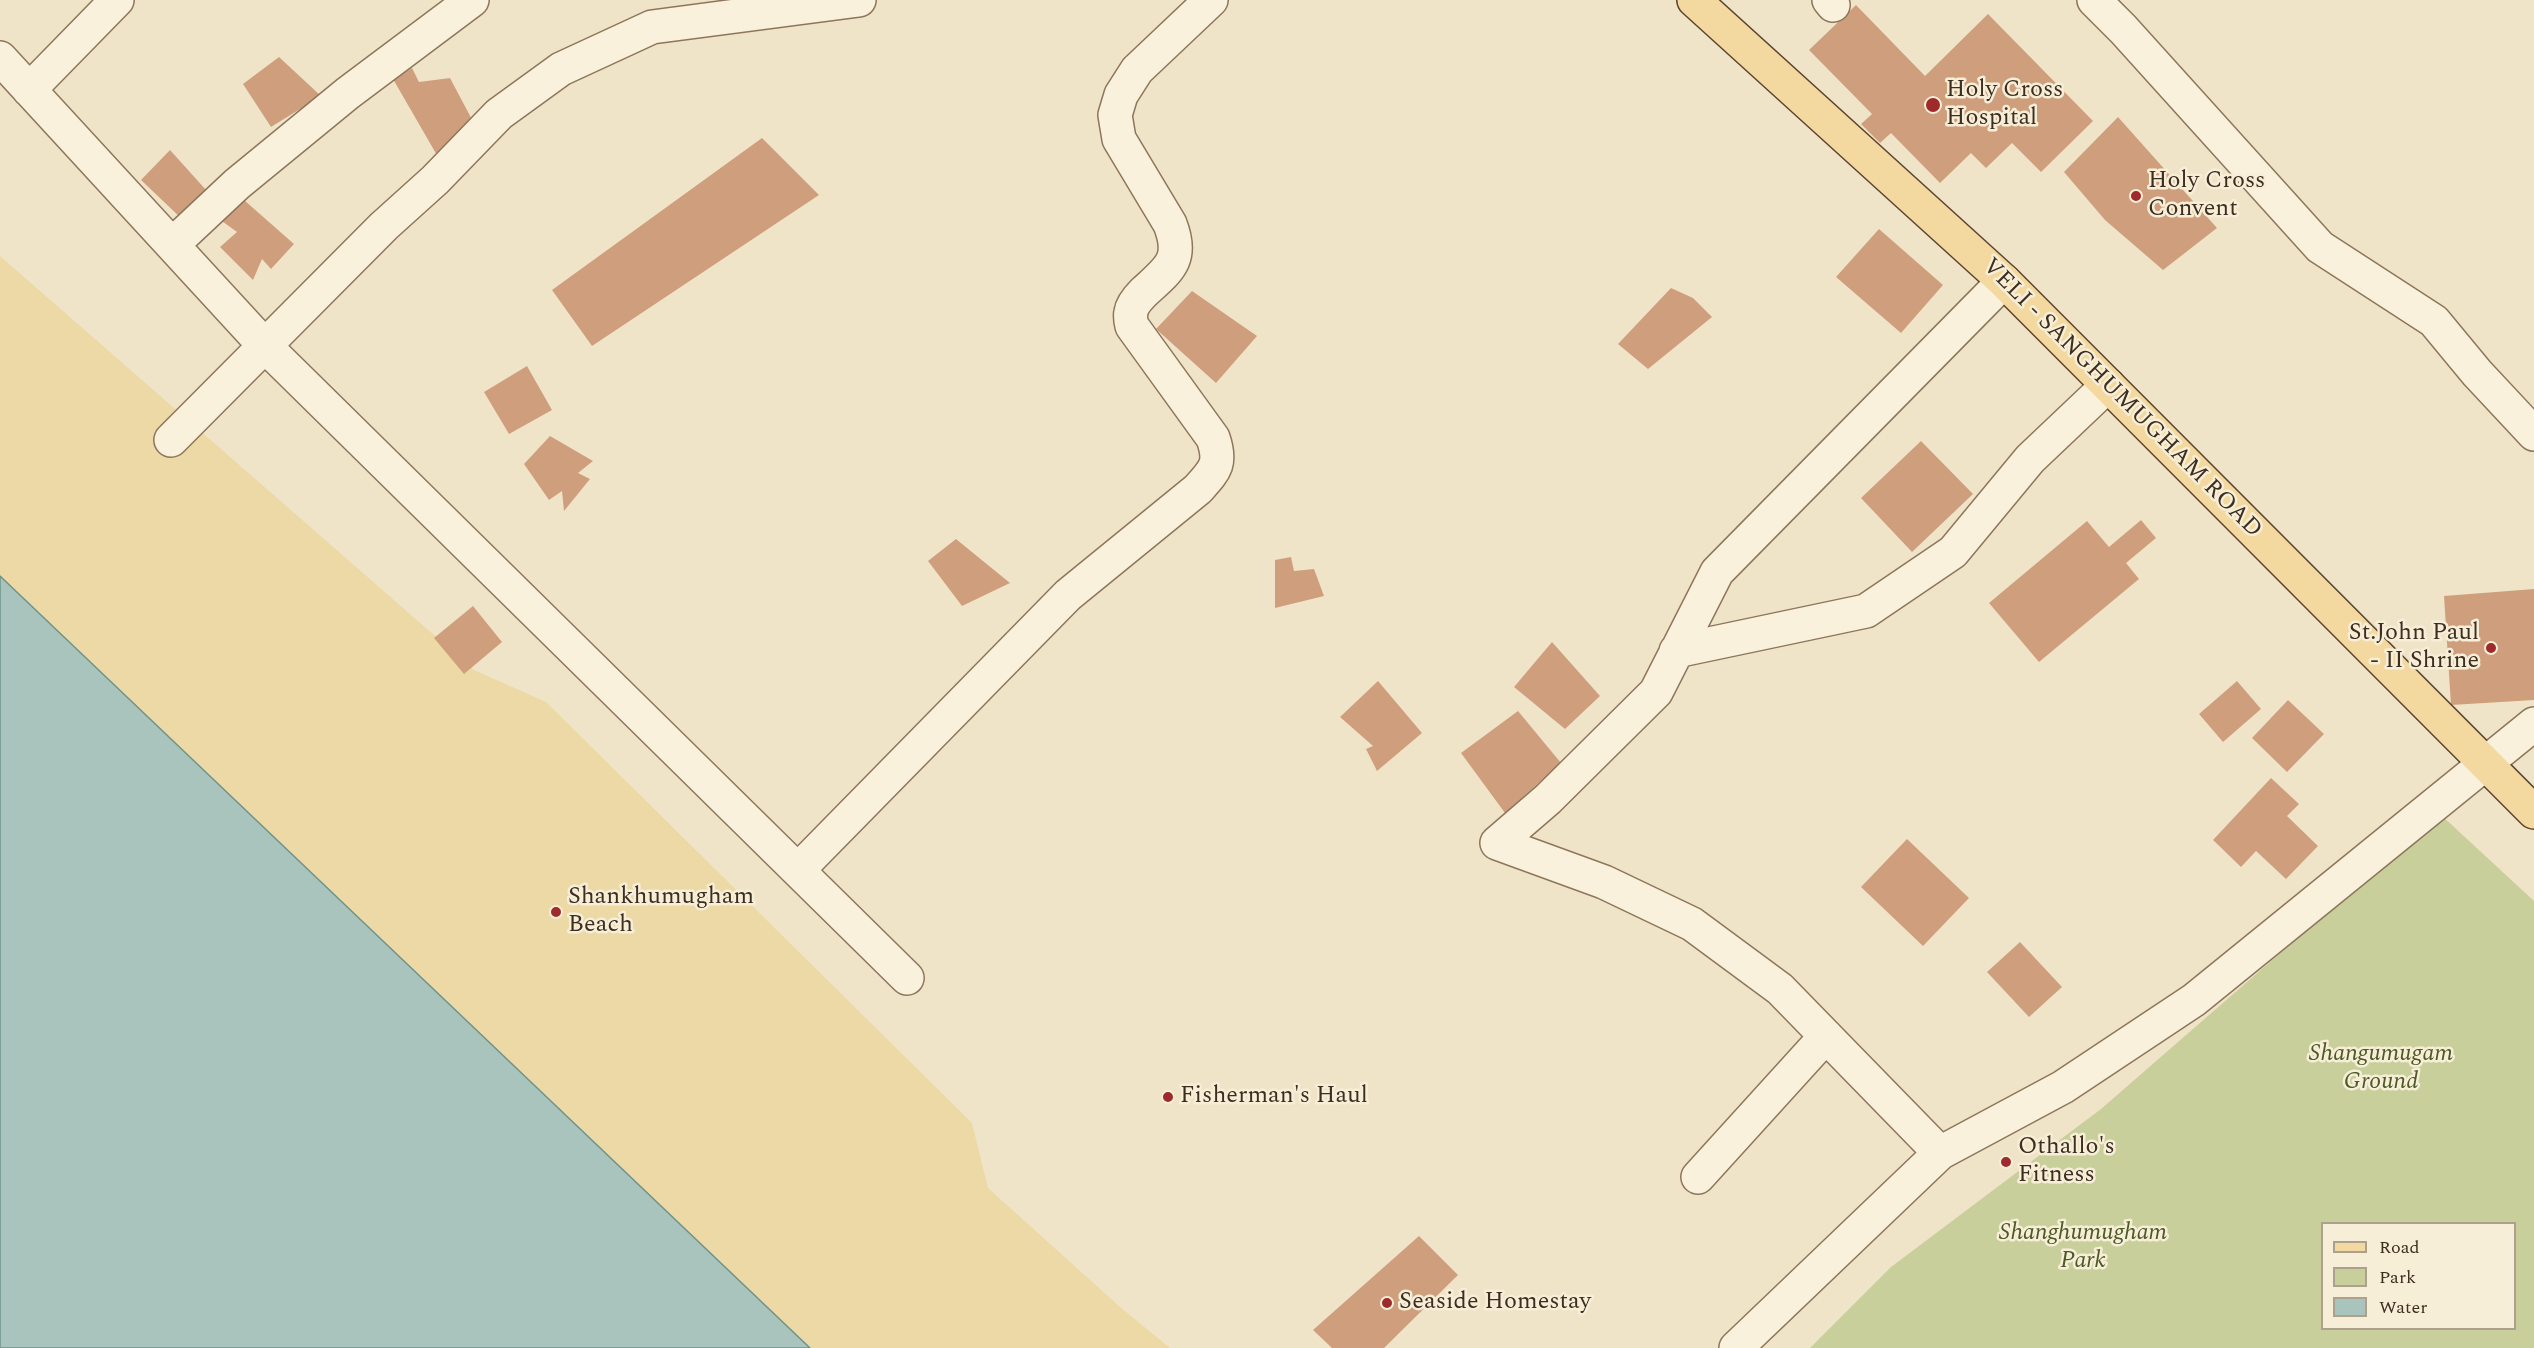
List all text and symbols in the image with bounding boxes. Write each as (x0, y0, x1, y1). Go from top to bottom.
place label: Holy Cross Hospital (1946, 77, 2063, 133)
marker: Holy Cross Hospital (1924, 96, 1942, 114)
place label: Holy Cross Convent (2148, 168, 2265, 224)
marker: Holy Cross Convent (2129, 189, 2143, 203)
street label: VELI - SANGHUMUGHAM ROAD (1975, 253, 2267, 545)
place label: St.John Paul - II Shrine (2349, 620, 2479, 676)
marker: St.John Paul - II Shrine (2484, 641, 2498, 655)
place label: Shankhumugham Beach (568, 884, 754, 940)
marker: Shankhumugham Beach (549, 905, 563, 919)
park label: Shangumugam Ground (2309, 1041, 2453, 1097)
place label: Fisherman's Haul (1180, 1083, 1368, 1111)
marker: Fisherman's Haul (1161, 1090, 1175, 1104)
place label: Othallo's Fitness (2018, 1134, 2115, 1190)
marker: Othallo's Fitness (1999, 1155, 2013, 1169)
park label: Shanghumugham Park (1999, 1220, 2167, 1276)
legend (2321, 1222, 2516, 1330)
text: Road (2379, 1234, 2420, 1261)
text: Park (2379, 1264, 2416, 1291)
place label: Seaside Homestay (1399, 1289, 1591, 1317)
text: Water (2379, 1294, 2427, 1321)
marker: Seaside Homestay (1380, 1296, 1394, 1310)

